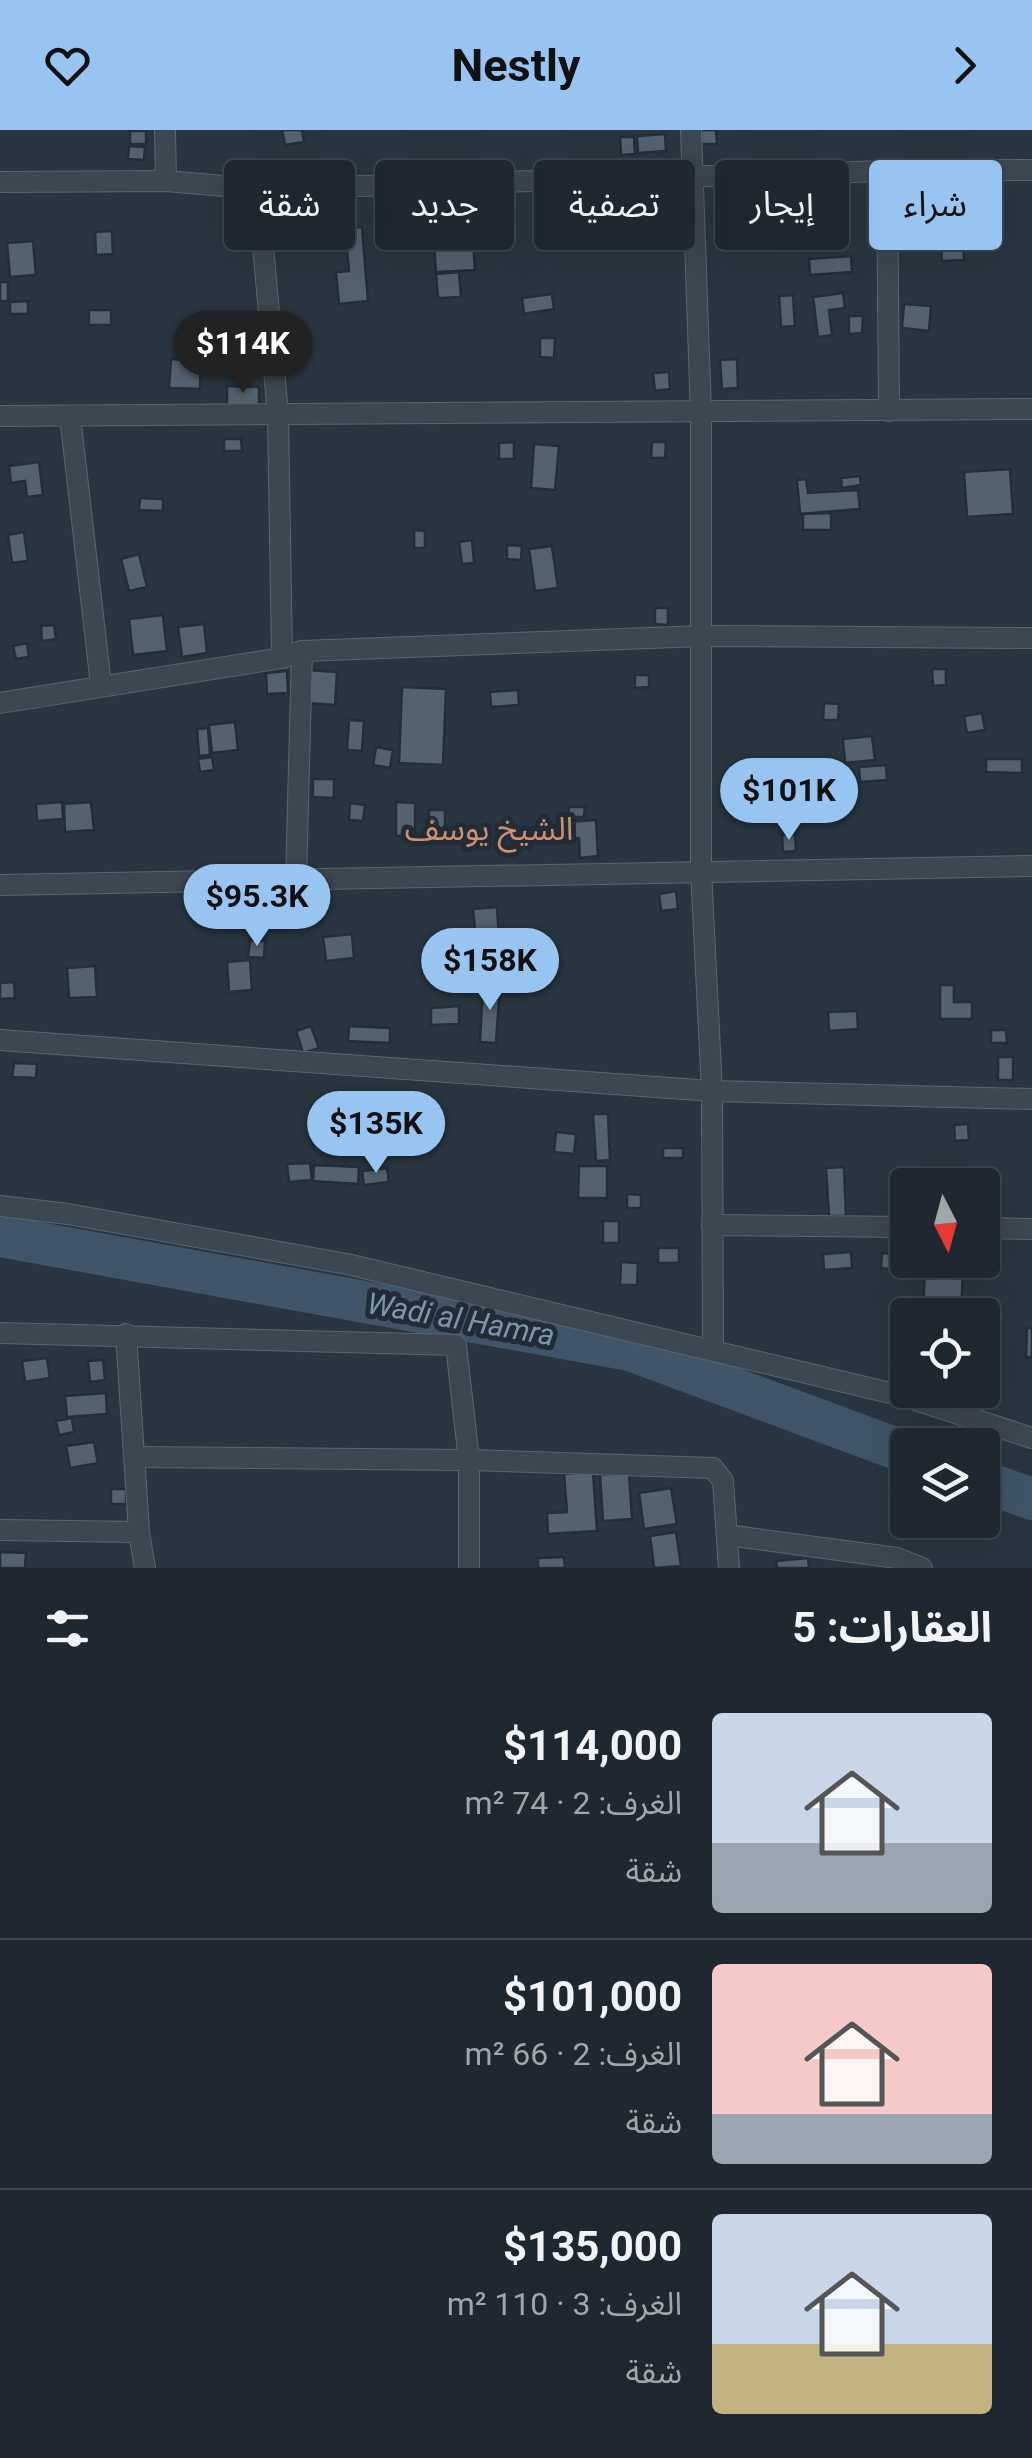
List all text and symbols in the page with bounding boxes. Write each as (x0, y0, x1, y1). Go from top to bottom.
icon: heart (40, 38, 95, 93)
icon: forward (937, 38, 992, 93)
text: Nestly (452, 39, 580, 92)
chip: شقة (224, 160, 355, 250)
chip: جديد (375, 160, 514, 250)
chip: تصفية (534, 160, 695, 250)
chip: إيجار (715, 160, 849, 250)
chip: شراء (869, 160, 1002, 250)
pin: $114K (173, 311, 313, 396)
text: $114K (196, 324, 290, 362)
pin: $101K (719, 758, 859, 843)
text: $101K (742, 771, 836, 809)
district label: الشيخ يوسف (405, 810, 573, 853)
pin: $95.3K (176, 864, 338, 949)
text: $95.3K (205, 877, 309, 915)
pin: $158K (420, 928, 560, 1013)
text: $158K (443, 941, 537, 979)
pin: $135K (306, 1091, 446, 1176)
text: $135K (329, 1104, 423, 1142)
north arrow (890, 1168, 1000, 1278)
map controls (890, 1168, 1000, 1538)
water label: Wadi al Hamra (365, 1285, 557, 1353)
button: locate (890, 1298, 1000, 1408)
button: layers (890, 1428, 1000, 1538)
icon: filters (40, 1601, 95, 1656)
text: العقارات: 5 (792, 1603, 992, 1652)
text: $114,000 (503, 1721, 682, 1770)
icon: home (792, 1753, 912, 1873)
text: الغرف: 2 · 74 m² (465, 1784, 682, 1822)
text: شقة (626, 1852, 682, 1890)
text: $101,000 (503, 1972, 682, 2021)
icon: home (792, 2004, 912, 2124)
text: الغرف: 2 · 66 m² (465, 2035, 682, 2073)
text: شقة (626, 2103, 682, 2141)
text: $135,000 (503, 2222, 682, 2271)
icon: home (792, 2254, 912, 2374)
text: الغرف: 3 · 110 m² (447, 2285, 682, 2323)
text: شقة (626, 2353, 682, 2391)

